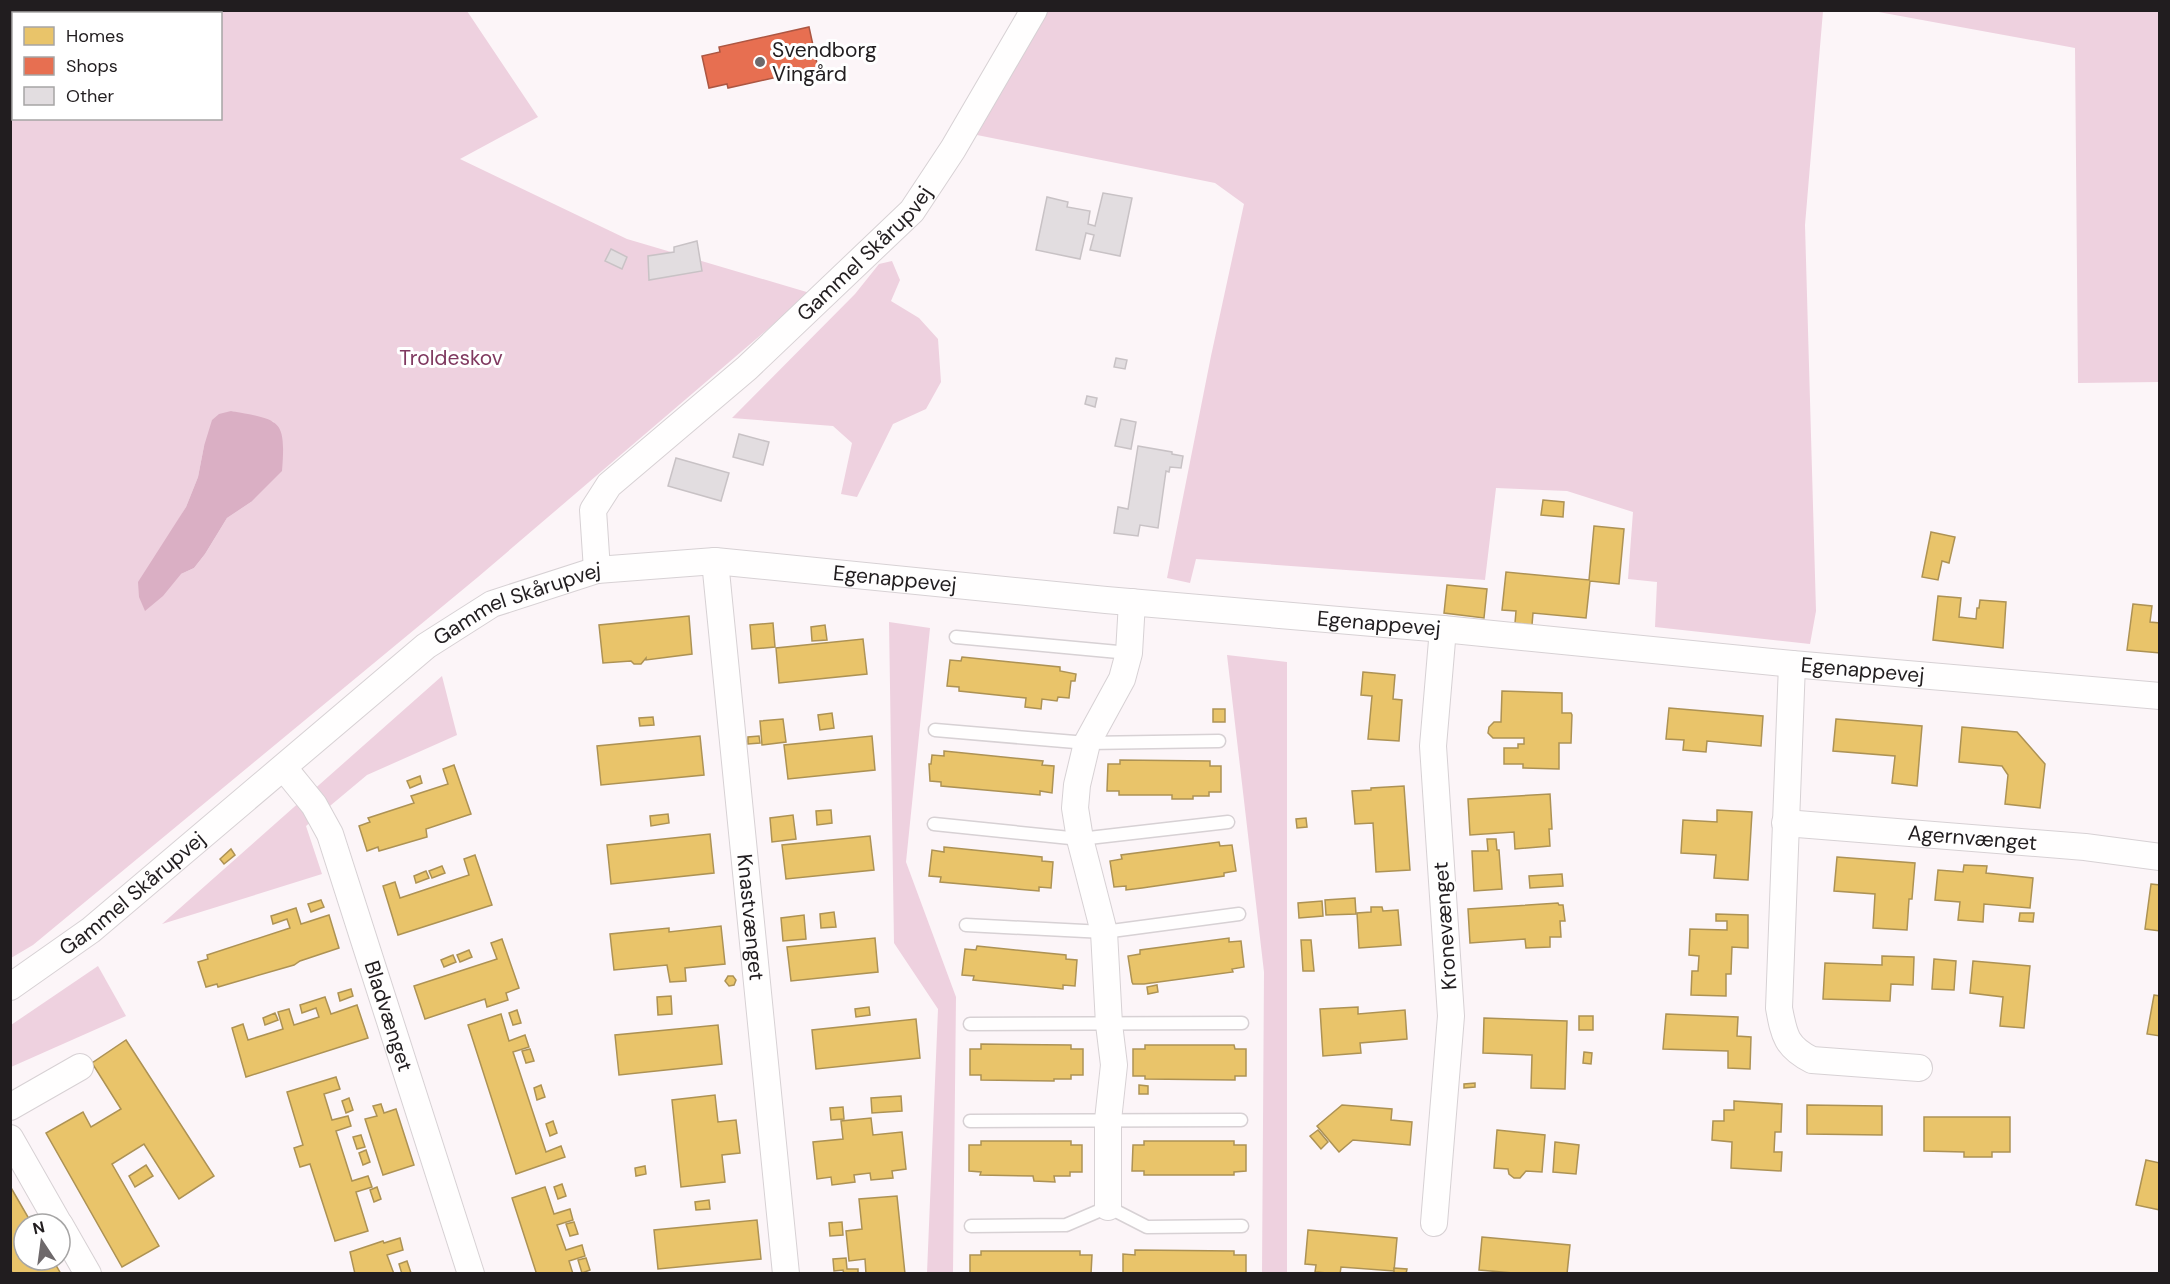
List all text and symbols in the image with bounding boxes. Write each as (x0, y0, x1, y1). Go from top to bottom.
legend (12, 12, 222, 120)
text: Homes (66, 24, 124, 48)
place label: Svendborg Vingård (772, 36, 877, 88)
text: Shops (66, 54, 118, 78)
marker: Svendborg Vingård (753, 55, 767, 69)
text: Other (66, 84, 115, 108)
street label: Gammel Skårupvej (791, 181, 939, 327)
park label: Troldeskov (399, 344, 503, 372)
street label: Gammel Skårupvej (428, 556, 602, 652)
street label: Egenappevej (832, 559, 958, 599)
street label: Egenappevej (1316, 604, 1442, 643)
street label: Egenappevej (1800, 651, 1926, 689)
street label: Agernvænget (1907, 819, 2038, 857)
street label: Gammel Skårupvej (54, 825, 211, 962)
street label: Knastvænget (730, 853, 771, 982)
street label: Kronevænget (1427, 861, 1463, 991)
street label: Bladvænget (357, 957, 419, 1075)
north arrow (12, 1212, 72, 1272)
text: N (31, 1216, 47, 1239)

